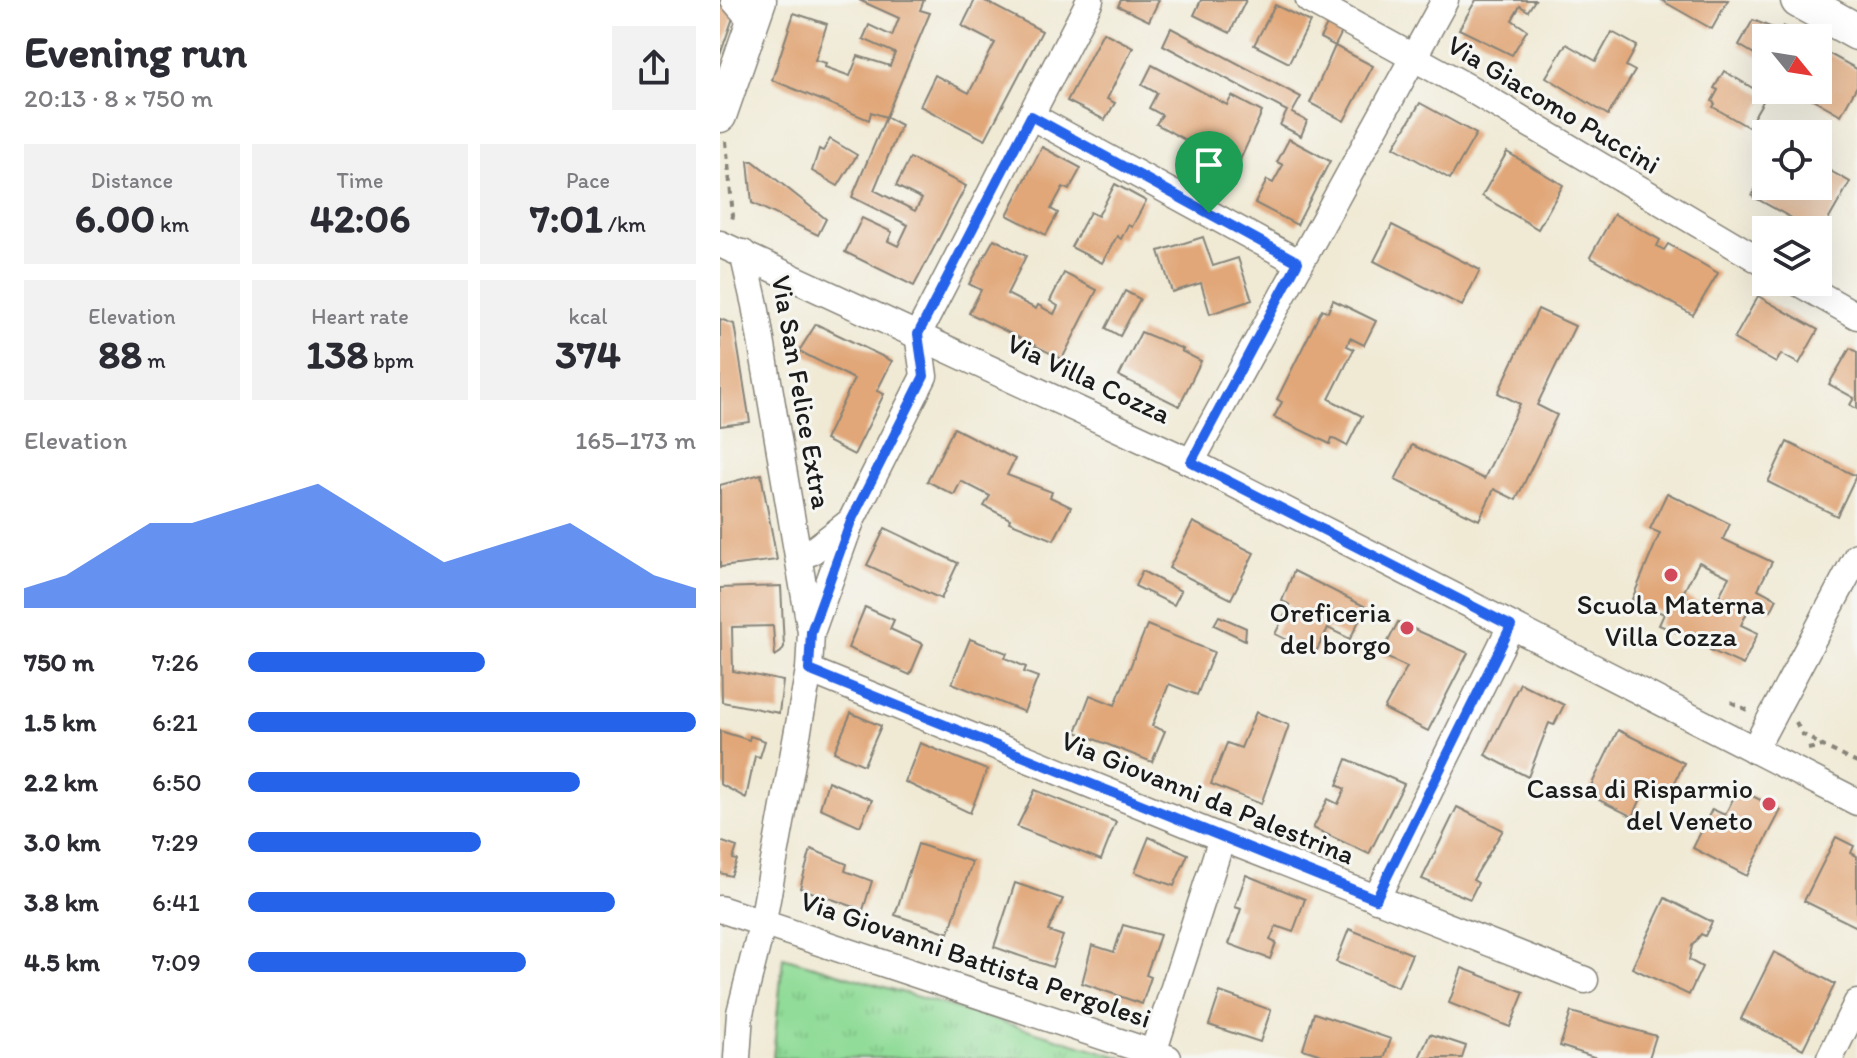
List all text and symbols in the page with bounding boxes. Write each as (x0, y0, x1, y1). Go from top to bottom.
north arrow (1752, 24, 1832, 104)
map controls (1752, 24, 1832, 296)
text: Evening run (24, 25, 247, 78)
button: share (612, 26, 696, 110)
street label: Via Giacomo Puccini (1441, 27, 1667, 181)
text: 20:13 · 8 × 750 m (24, 82, 213, 114)
button: locate (1752, 120, 1832, 200)
pin (1175, 131, 1243, 213)
icon: arrive (1187, 143, 1231, 187)
text: Distance (91, 167, 173, 194)
text: Time (337, 167, 383, 194)
text: Pace (566, 167, 610, 194)
text: 6.00 (75, 194, 155, 242)
text: 42:06 (310, 194, 410, 242)
text: 7:01 (530, 194, 603, 242)
text: km (155, 211, 189, 238)
text: /km (603, 211, 646, 238)
button: layers (1752, 216, 1832, 296)
street label: Via San Felice Extra (765, 272, 839, 512)
text: Elevation (88, 303, 176, 330)
text: Heart rate (311, 303, 409, 330)
text: kcal (568, 303, 608, 330)
street label: Via Villa Cozza (1002, 325, 1177, 431)
text: 88 (98, 330, 142, 378)
text: 138 (306, 330, 368, 378)
text: 374 (555, 330, 621, 378)
text: m (142, 347, 166, 374)
text: bpm (368, 347, 414, 374)
text: Elevation (24, 424, 127, 456)
text: 165–173 m (575, 424, 696, 456)
marker: Scuola Materna Villa Cozza (1662, 566, 1680, 584)
place label: Scuola Materna Villa Cozza (1577, 587, 1766, 653)
place label: Oreficeria del borgo (1270, 595, 1391, 661)
marker: Oreficeria del borgo (1398, 619, 1416, 637)
text: 750 m (24, 646, 94, 678)
text: 7:26 (152, 646, 199, 678)
text: 1.5 km (24, 706, 96, 738)
text: 6:21 (152, 706, 198, 738)
street label: Via Giovanni da Palestrina (1056, 723, 1360, 872)
text: 2.2 km (24, 766, 98, 798)
text: 6:50 (152, 766, 202, 798)
place label: Cassa di Risparmio del Veneto (1527, 771, 1753, 837)
marker: Cassa di Risparmio del Veneto (1760, 795, 1778, 813)
text: 3.0 km (24, 826, 101, 858)
text: 7:29 (152, 826, 199, 858)
street label: Via Giovanni Battista Pergolesi (796, 883, 1156, 1035)
text: 3.8 km (24, 886, 99, 918)
text: 6:41 (152, 886, 200, 918)
text: 4.5 km (24, 946, 100, 978)
text: 7:09 (152, 946, 201, 978)

